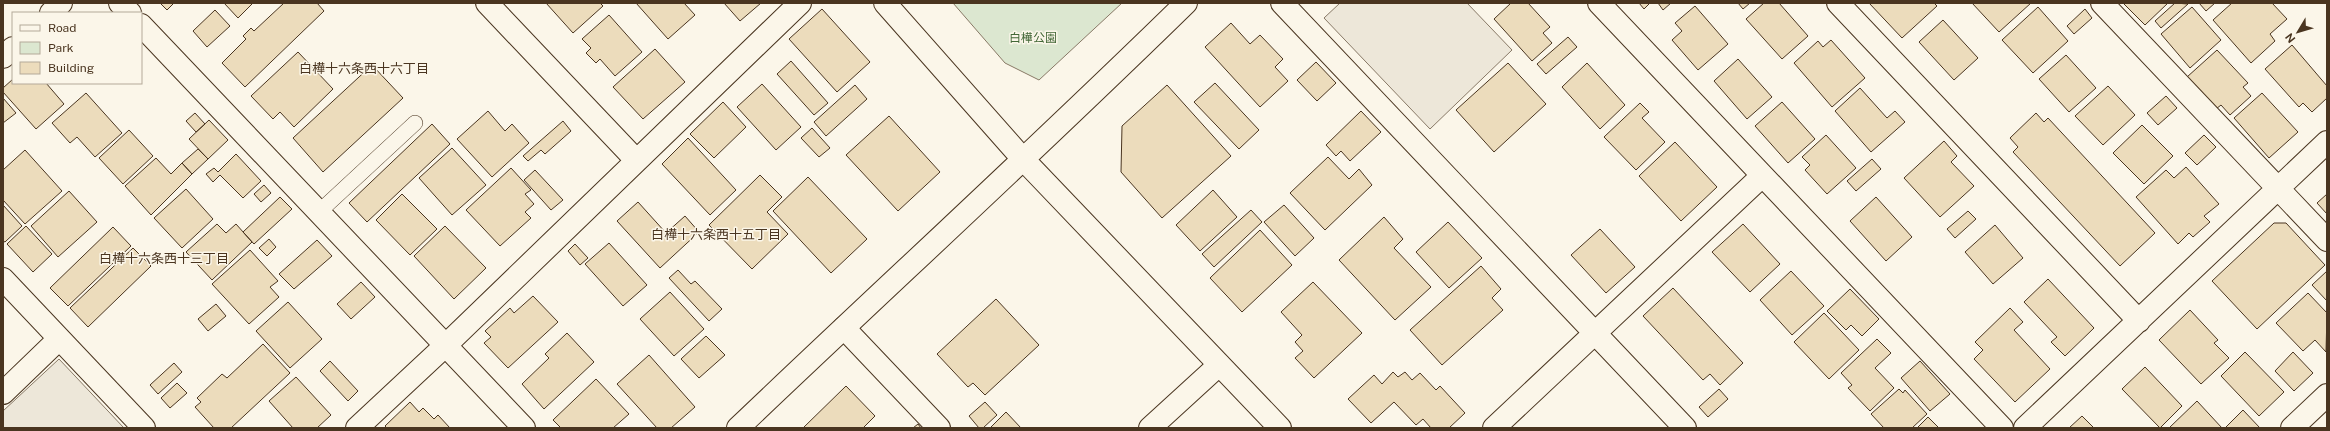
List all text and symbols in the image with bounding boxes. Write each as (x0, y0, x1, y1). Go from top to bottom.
legend (12, 12, 142, 84)
north arrow (2278, 12, 2318, 52)
text: Road (48, 21, 76, 35)
park label: 白樺公園 (1009, 31, 1057, 45)
text: N (2283, 31, 2297, 45)
text: Park (48, 41, 74, 55)
text: Building (48, 61, 94, 75)
district label: 白樺十六条西十六丁目 (299, 61, 429, 76)
district label: 白樺十六条西十五丁目 (651, 227, 781, 242)
district label: 白樺十六条西十三丁目 (99, 251, 229, 266)

